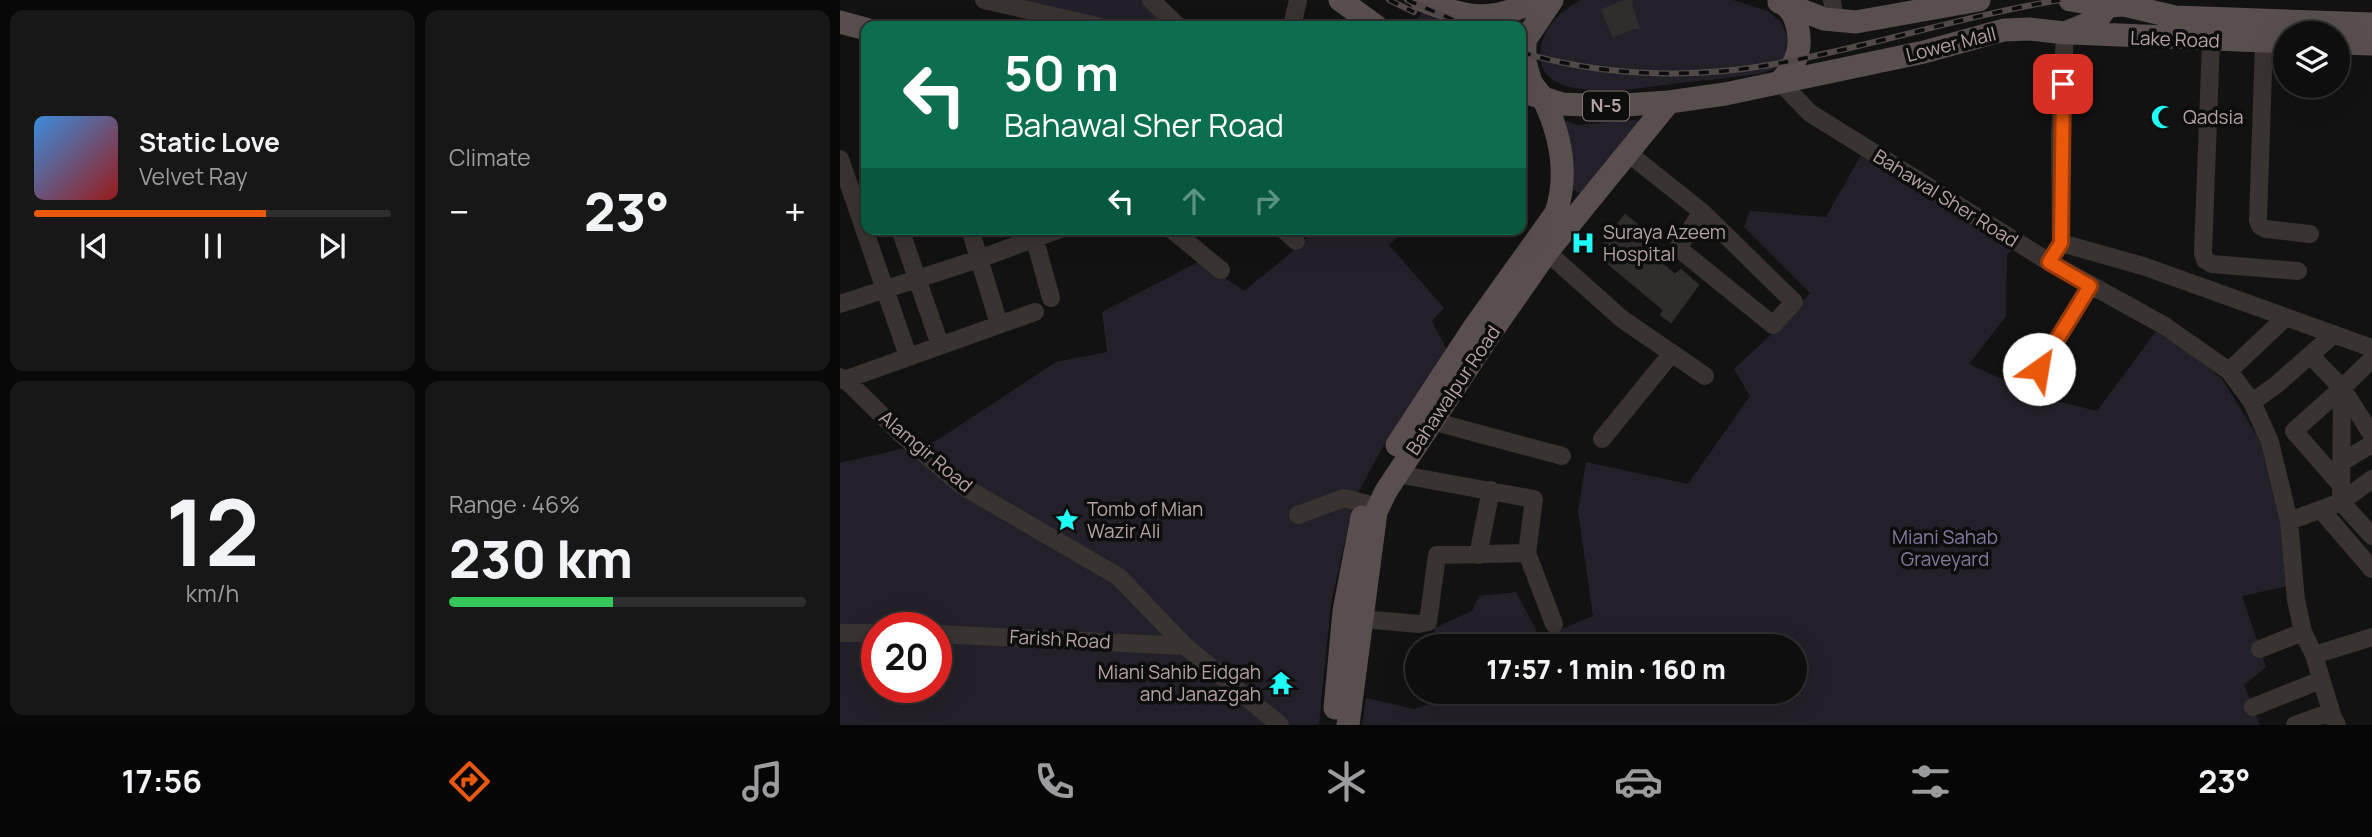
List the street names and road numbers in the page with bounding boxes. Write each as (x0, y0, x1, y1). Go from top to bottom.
street label: Lower Mall (1903, 20, 1999, 68)
street label: Lake Road (2130, 24, 2220, 54)
road number: N-5 (1583, 92, 1629, 120)
street label: Bahawal Sher Road (1869, 143, 2023, 253)
street label: Bahawalpur Road (1400, 320, 1506, 460)
street label: Alamgir Road (874, 404, 978, 498)
street label: Farish Road (1009, 623, 1111, 655)

